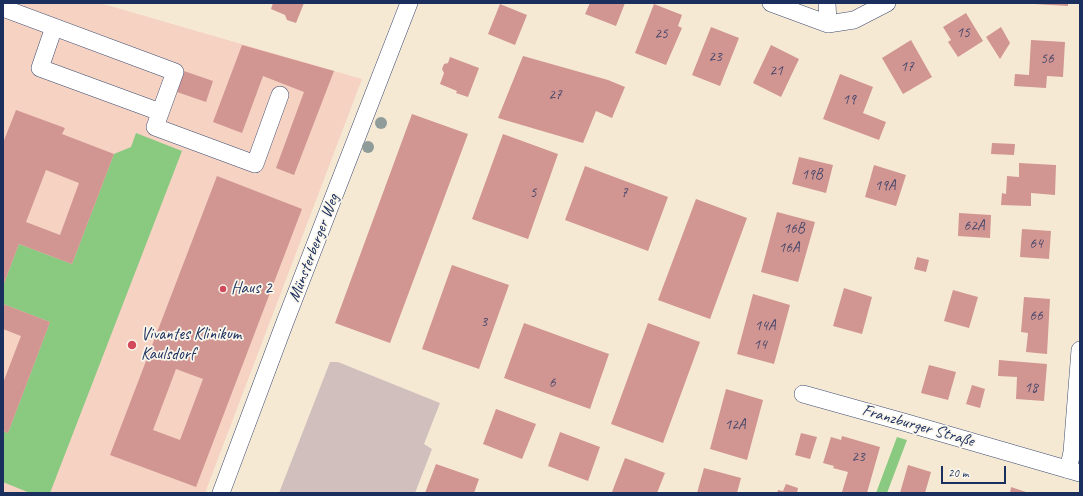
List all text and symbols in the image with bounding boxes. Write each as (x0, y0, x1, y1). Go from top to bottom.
house number: 15 (956, 24, 970, 42)
house number: 25 (654, 25, 668, 43)
house number: 23 (708, 48, 722, 66)
house number: 56 (1040, 50, 1054, 68)
house number: 17 (900, 58, 914, 76)
house number: 21 (769, 62, 783, 80)
house number: 27 (548, 86, 562, 104)
house number: 19 (842, 91, 856, 109)
house number: 19B (801, 166, 823, 184)
house number: 19A (874, 177, 896, 195)
house number: 5 (530, 184, 536, 202)
house number: 7 (621, 184, 627, 202)
street label: Münsterberger Weg (284, 191, 344, 305)
house number: 62A (963, 217, 985, 235)
house number: 16B (783, 220, 805, 238)
house number: 64 (1029, 235, 1043, 253)
house number: 16A (778, 239, 800, 257)
place label: Haus 2 (231, 279, 272, 299)
marker: Haus 2 (218, 284, 228, 294)
house number: 66 (1029, 307, 1043, 325)
house number: 3 (481, 313, 487, 331)
house number: 14A (754, 317, 776, 335)
place label: Vivantes Klinikum Kaulsdorf (141, 325, 241, 365)
house number: 14 (753, 336, 767, 354)
marker: Vivantes Klinikum Kaulsdorf (126, 339, 138, 351)
house number: 6 (549, 374, 555, 392)
house number: 18 (1024, 379, 1038, 397)
street label: Franzburger Straße (860, 400, 976, 452)
house number: 12A (724, 416, 746, 434)
house number: 23 (851, 448, 865, 466)
scale bar (943, 458, 1008, 484)
text: 20 m (948, 465, 968, 481)

